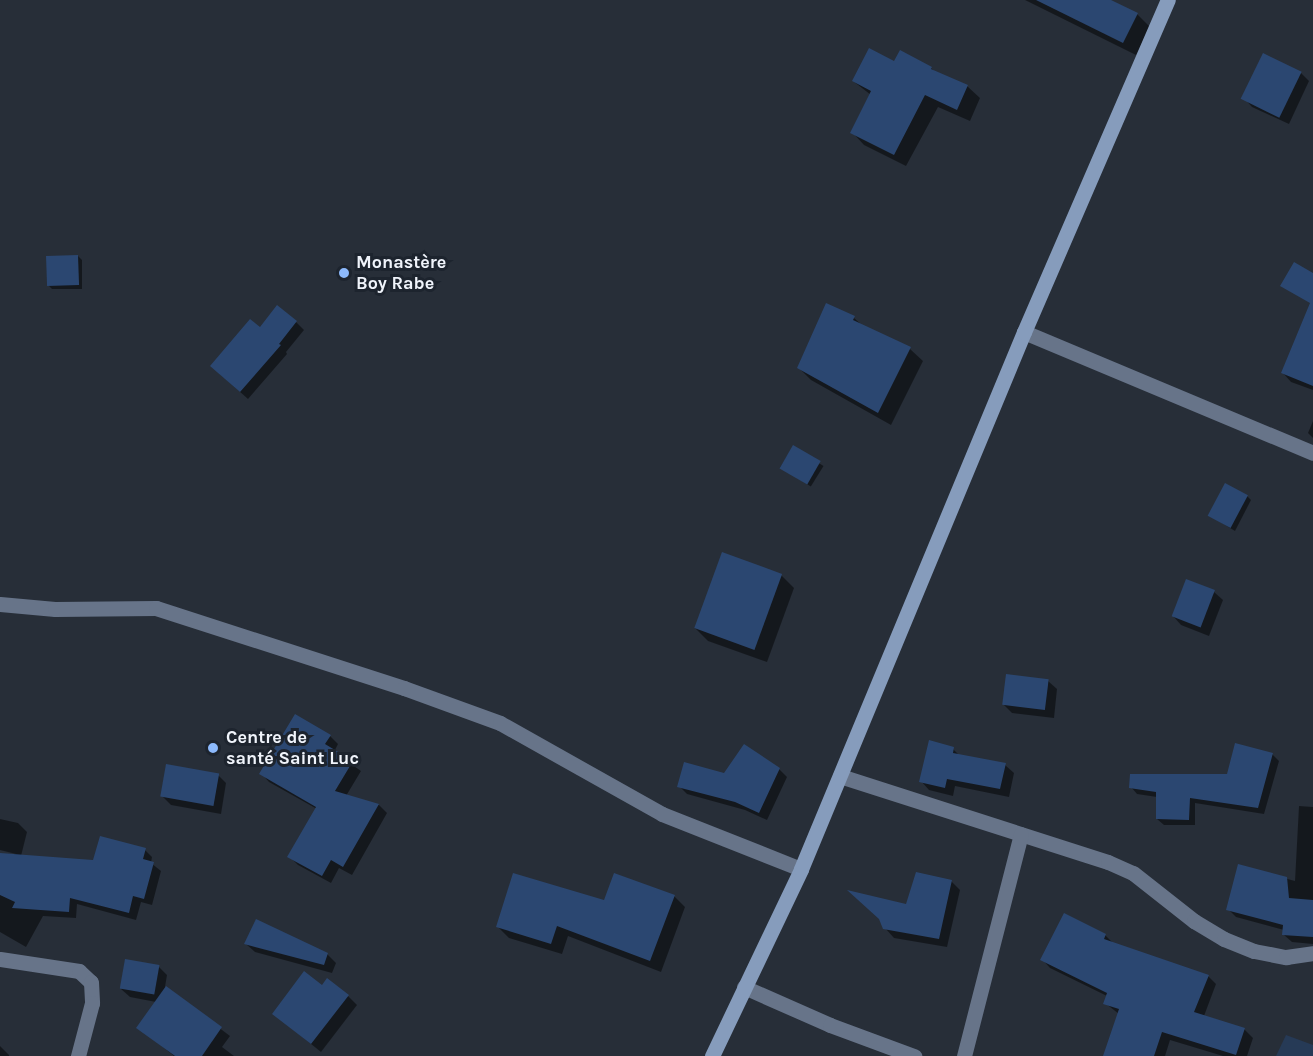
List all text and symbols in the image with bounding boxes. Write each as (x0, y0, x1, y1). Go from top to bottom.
place label: Monastère Boy Rabe (356, 252, 446, 294)
marker: Monastère Boy Rabe (337, 266, 351, 280)
place label: Centre de santé Saint Luc (226, 727, 359, 770)
marker: Centre de santé Saint Luc (204, 739, 222, 757)

